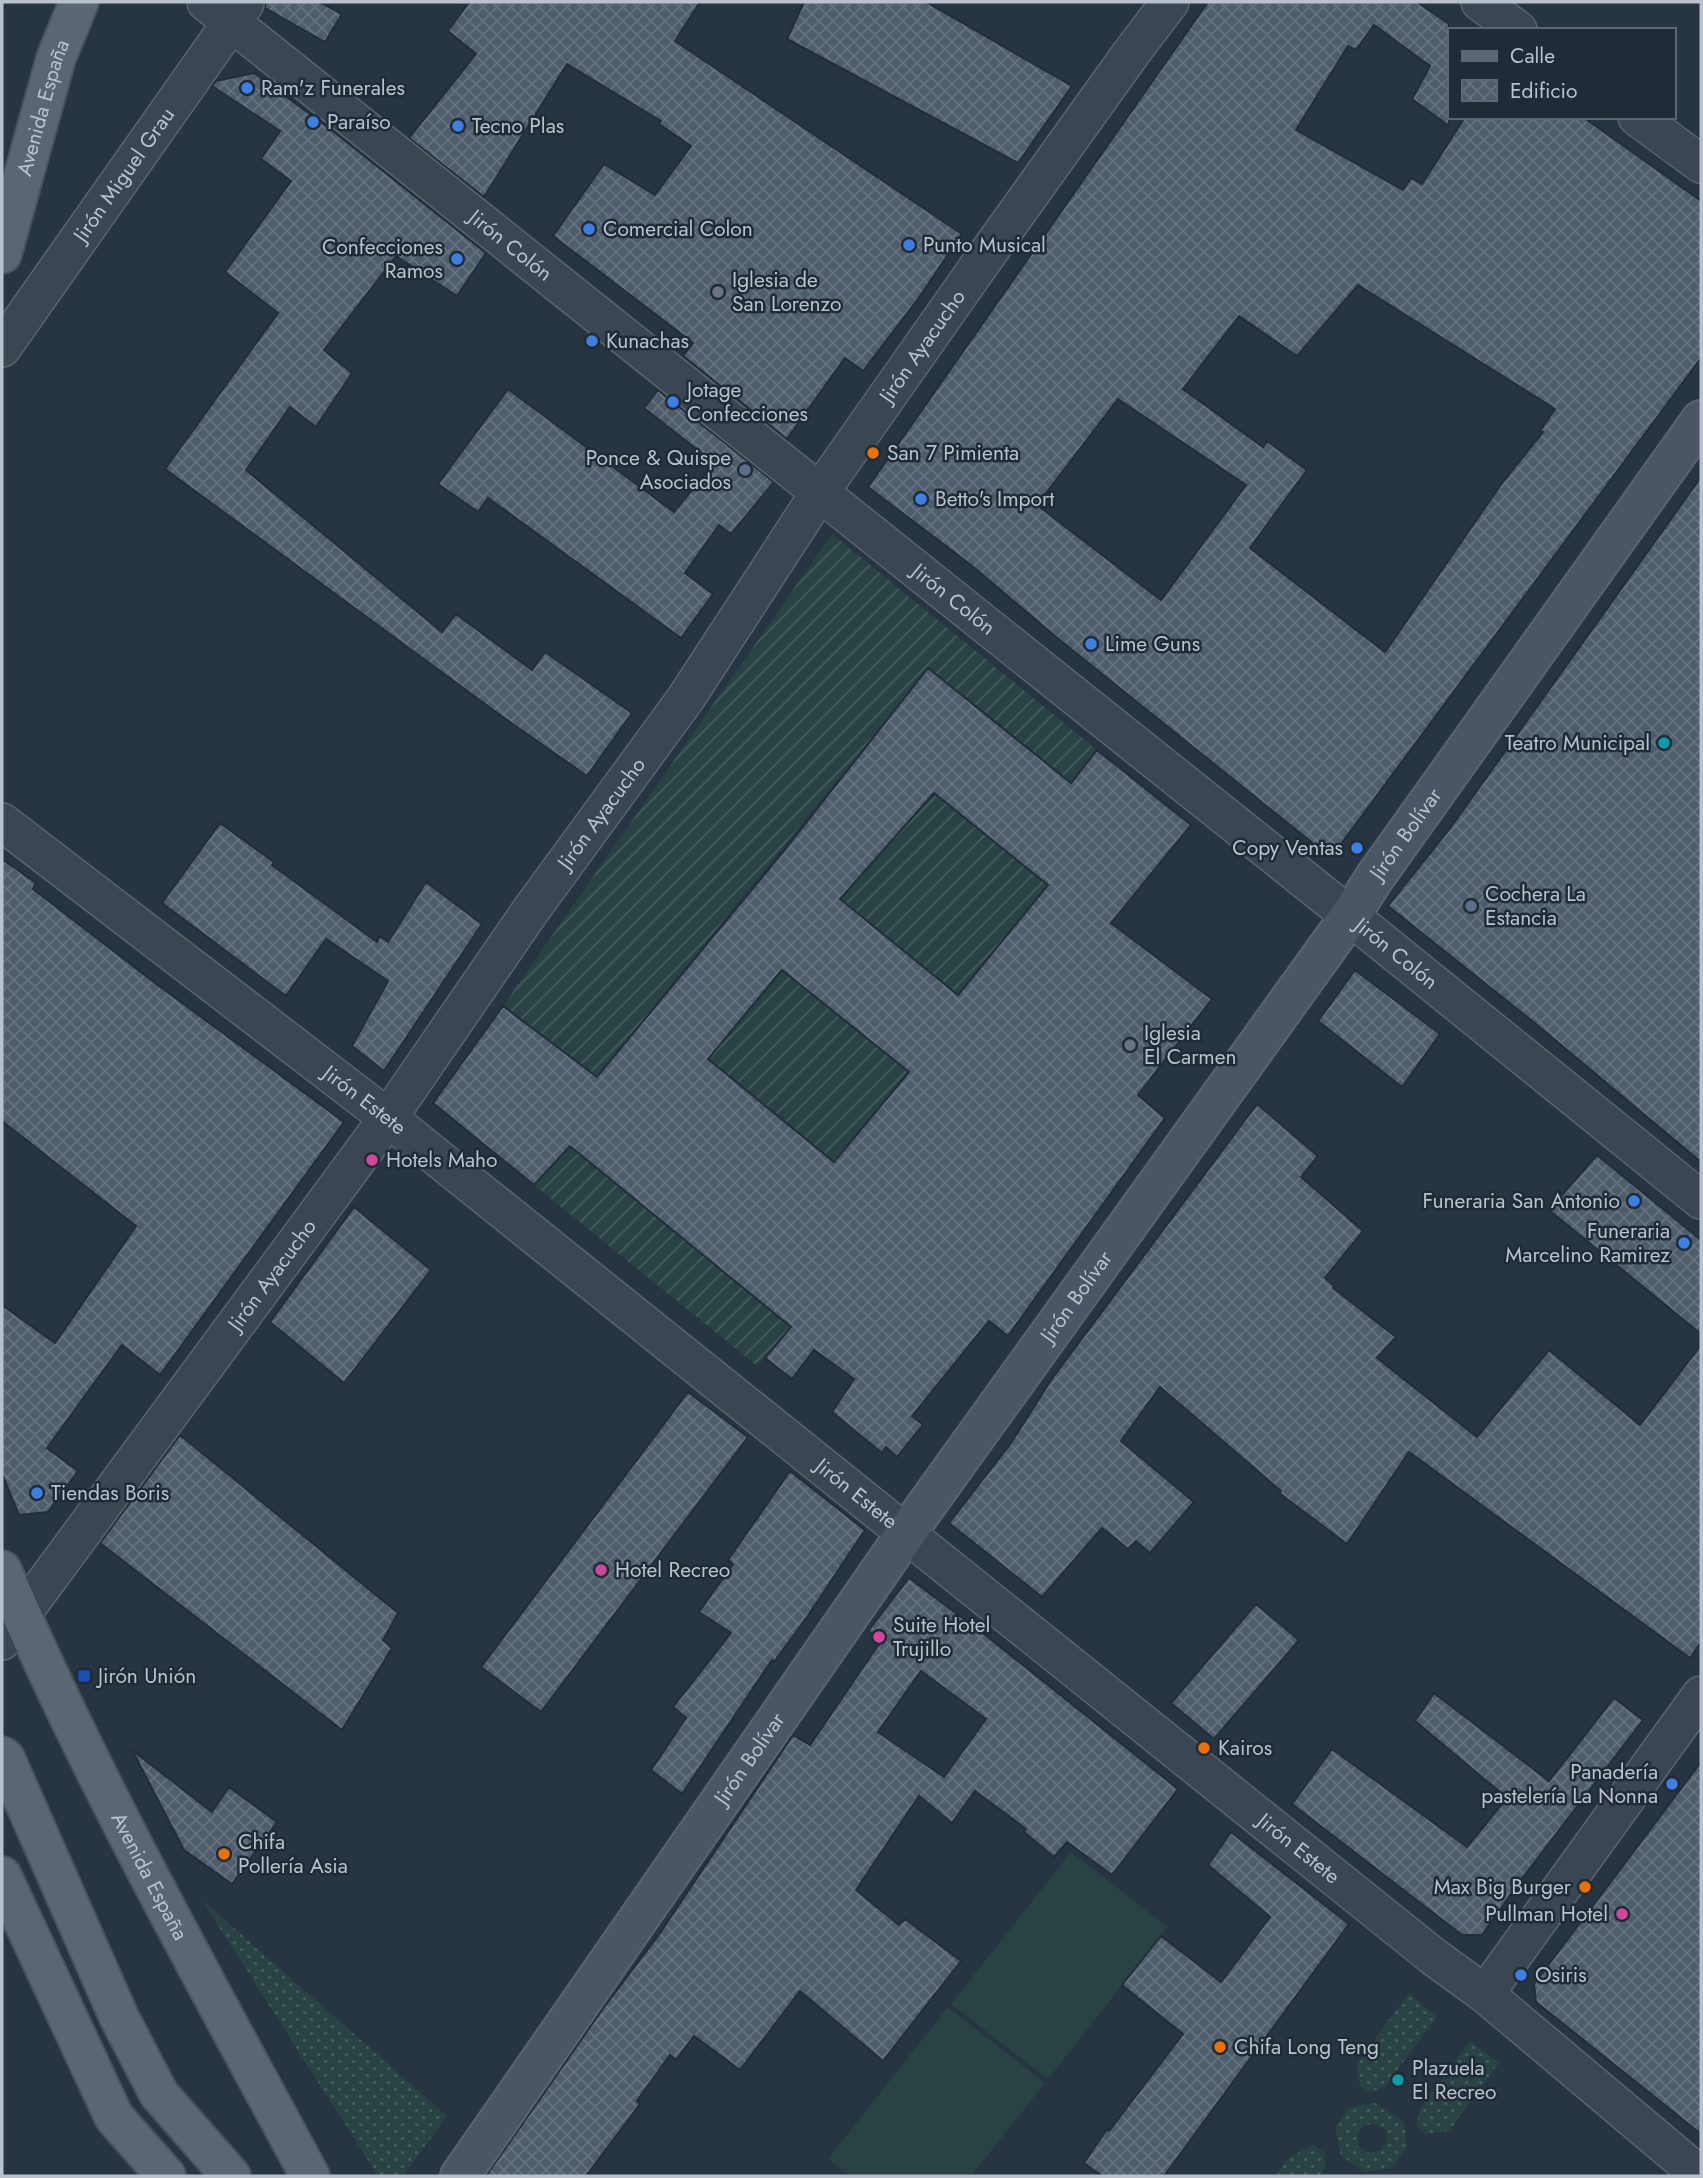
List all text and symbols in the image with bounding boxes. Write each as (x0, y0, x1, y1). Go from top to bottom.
legend (1448, 28, 1675, 119)
street label: Avenida España (9, 35, 77, 179)
text: Calle (1510, 41, 1555, 71)
place label: Ram'z Funerales (261, 73, 405, 103)
text: Edificio (1510, 76, 1577, 106)
marker: Ram'z Funerales (239, 80, 255, 96)
street label: Jirón Miguel Grau (65, 101, 182, 250)
place label: Paraíso (327, 107, 391, 137)
place label: Tecno Plas (472, 111, 564, 141)
marker: Paraíso (305, 114, 321, 130)
marker: Tecno Plas (450, 118, 466, 134)
street label: Jirón Colón (460, 201, 559, 288)
place label: Comercial Colon (603, 214, 753, 244)
marker: Comercial Colon (581, 221, 597, 237)
place label: Punto Musical (923, 230, 1046, 260)
place label: Confecciones Ramos (322, 232, 443, 286)
marker: Punto Musical (901, 237, 917, 253)
marker: Confecciones Ramos (449, 251, 465, 267)
place label: Iglesia de San Lorenzo (732, 265, 841, 319)
marker: Iglesia de San Lorenzo (710, 284, 726, 300)
street label: Jirón Ayacucho (870, 284, 973, 411)
place label: Kunachas (606, 326, 689, 356)
marker: Kunachas (584, 333, 600, 349)
place label: Jotage Confecciones (684, 375, 808, 429)
marker: Jotage Confecciones (665, 394, 681, 410)
place label: San 7 Pimienta (887, 438, 1019, 468)
place label: Ponce & Quispe Asociados (586, 443, 731, 497)
marker: San 7 Pimienta (865, 445, 881, 461)
marker: Ponce & Quispe Asociados (737, 462, 753, 478)
place label: Betto's Import (935, 484, 1054, 514)
marker: Betto's Import (913, 491, 929, 507)
street label: Jirón Colón (903, 555, 1002, 642)
place label: Lime Guns (1105, 629, 1200, 659)
marker: Lime Guns (1083, 636, 1099, 652)
place label: Teatro Municipal (1505, 728, 1650, 758)
marker: Teatro Municipal (1656, 735, 1672, 751)
street label: Jirón Ayacucho (549, 751, 653, 878)
street label: Jirón Bolívar (1361, 781, 1449, 888)
place label: Copy Ventas (1232, 833, 1343, 863)
marker: Copy Ventas (1349, 840, 1365, 856)
place label: Cochera La Estancia (1485, 879, 1586, 933)
marker: Cochera La Estancia (1463, 898, 1479, 914)
street label: Jirón Colón (1346, 909, 1445, 996)
place label: Iglesia El Carmen (1144, 1018, 1237, 1072)
marker: Iglesia El Carmen (1122, 1037, 1138, 1053)
street label: Jirón Estete (314, 1057, 413, 1142)
place label: Hotels Maho (386, 1145, 498, 1175)
marker: Hotels Maho (364, 1152, 380, 1168)
place label: Funeraria San Antonio (1422, 1186, 1620, 1216)
marker: Funeraria San Antonio (1626, 1193, 1642, 1209)
street label: Jirón Ayacucho (219, 1213, 323, 1339)
place label: Funeraria Marcelino Ramirez (1505, 1216, 1670, 1270)
marker: Funeraria Marcelino Ramirez (1676, 1235, 1692, 1251)
street label: Jirón Bolívar (1031, 1244, 1120, 1351)
street label: Jirón Estete (807, 1450, 904, 1536)
place label: Tiendas Boris (51, 1478, 169, 1508)
marker: Tiendas Boris (29, 1485, 45, 1501)
place label: Hotel Recreo (615, 1555, 730, 1585)
marker: Hotel Recreo (593, 1562, 609, 1578)
place label: Suite Hotel Trujillo (893, 1610, 990, 1664)
marker: Suite Hotel Trujillo (871, 1629, 887, 1645)
place label: Jirón Unión (95, 1661, 196, 1691)
marker: Jirón Unión (76, 1668, 92, 1684)
street label: Jirón Bolívar (705, 1706, 793, 1813)
place label: Kairos (1218, 1733, 1272, 1763)
marker: Kairos (1196, 1740, 1212, 1756)
place label: Panadería pastelería La Nonna (1481, 1757, 1658, 1811)
marker: Panadería pastelería La Nonna (1664, 1776, 1680, 1792)
street label: Jirón Estete (1249, 1804, 1347, 1891)
street label: Avenida España (104, 1807, 195, 1946)
place label: Chifa Pollería Asia (238, 1827, 348, 1881)
marker: Chifa Pollería Asia (216, 1846, 232, 1862)
place label: Max Big Burger (1434, 1872, 1572, 1902)
marker: Max Big Burger (1577, 1879, 1593, 1895)
place label: Pullman Hotel (1485, 1899, 1608, 1929)
marker: Pullman Hotel (1614, 1906, 1630, 1922)
place label: Osiris (1535, 1960, 1587, 1990)
marker: Osiris (1513, 1967, 1529, 1983)
place label: Chifa Long Teng (1234, 2032, 1379, 2062)
marker: Chifa Long Teng (1212, 2039, 1228, 2055)
place label: Plazuela El Recreo (1412, 2053, 1496, 2107)
marker: Plazuela El Recreo (1390, 2072, 1406, 2088)

